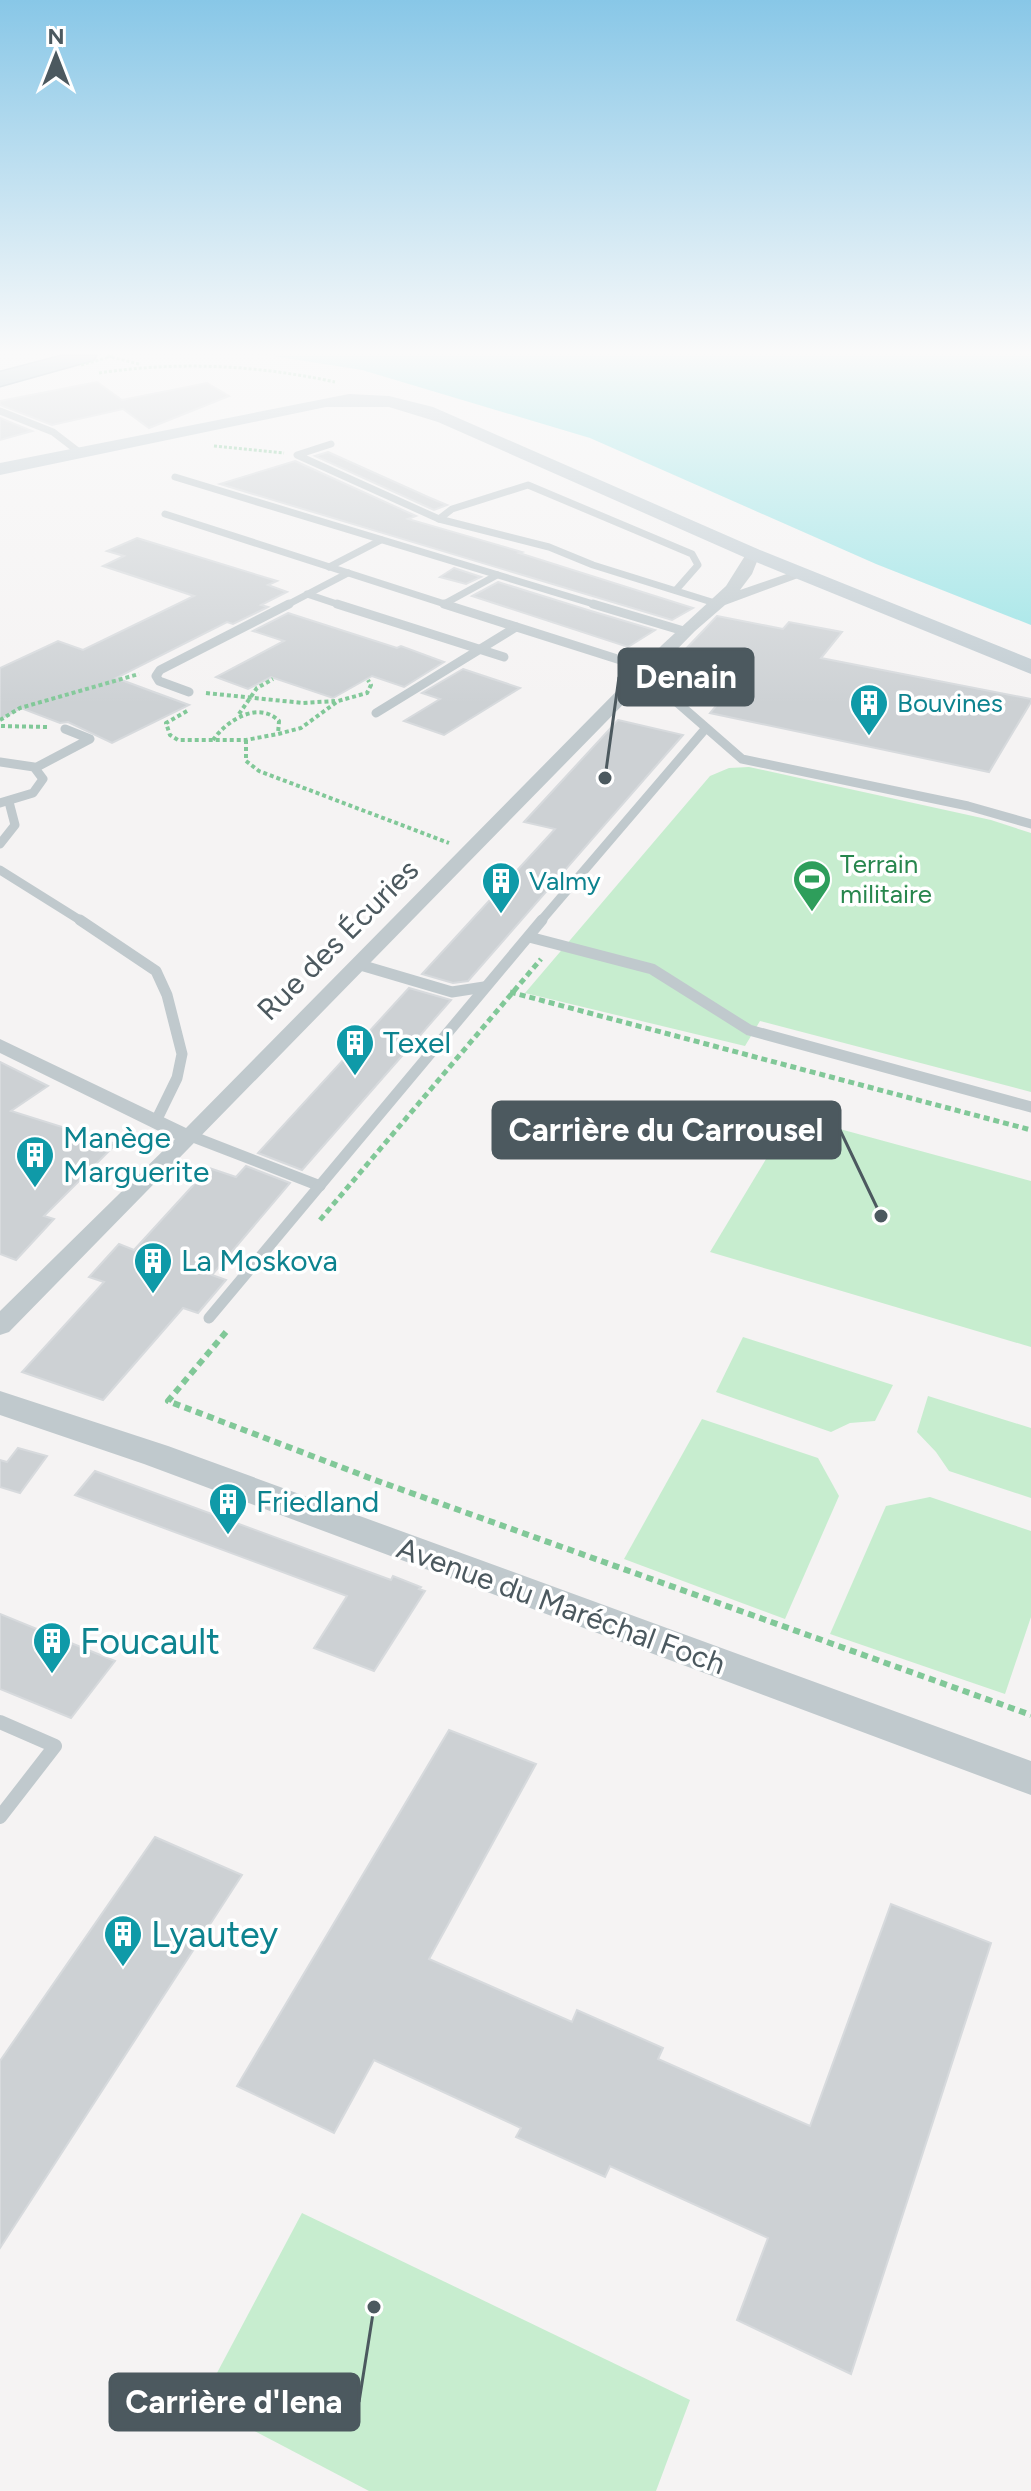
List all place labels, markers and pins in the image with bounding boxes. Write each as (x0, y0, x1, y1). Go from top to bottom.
callout: Denain (619, 649, 753, 705)
building icon: Bouvines (848, 682, 890, 737)
place label: Bouvines (897, 687, 1003, 719)
place label: Terrain militaire (840, 848, 932, 910)
sports icon: Terrain militaire (791, 858, 833, 913)
building icon: Valmy (480, 860, 522, 915)
place label: Valmy (529, 865, 601, 897)
building icon: Texel (334, 1022, 376, 1077)
place label: Texel (383, 1024, 451, 1061)
callout: Carrière du Carrousel (493, 1102, 840, 1158)
place label: Manège Marguerite (63, 1119, 209, 1190)
building icon: Manège Marguerite (14, 1134, 56, 1189)
building icon: La Moskova (132, 1240, 174, 1295)
place label: La Moskova (181, 1242, 338, 1279)
building icon: Friedland (207, 1481, 249, 1536)
place label: Friedland (256, 1483, 379, 1520)
building icon: Foucault (31, 1620, 73, 1675)
place label: Foucault (80, 1620, 220, 1663)
building icon: Lyautey (102, 1913, 144, 1968)
place label: Lyautey (151, 1913, 278, 1956)
callout: Carrière d'Iena (110, 2374, 359, 2430)

